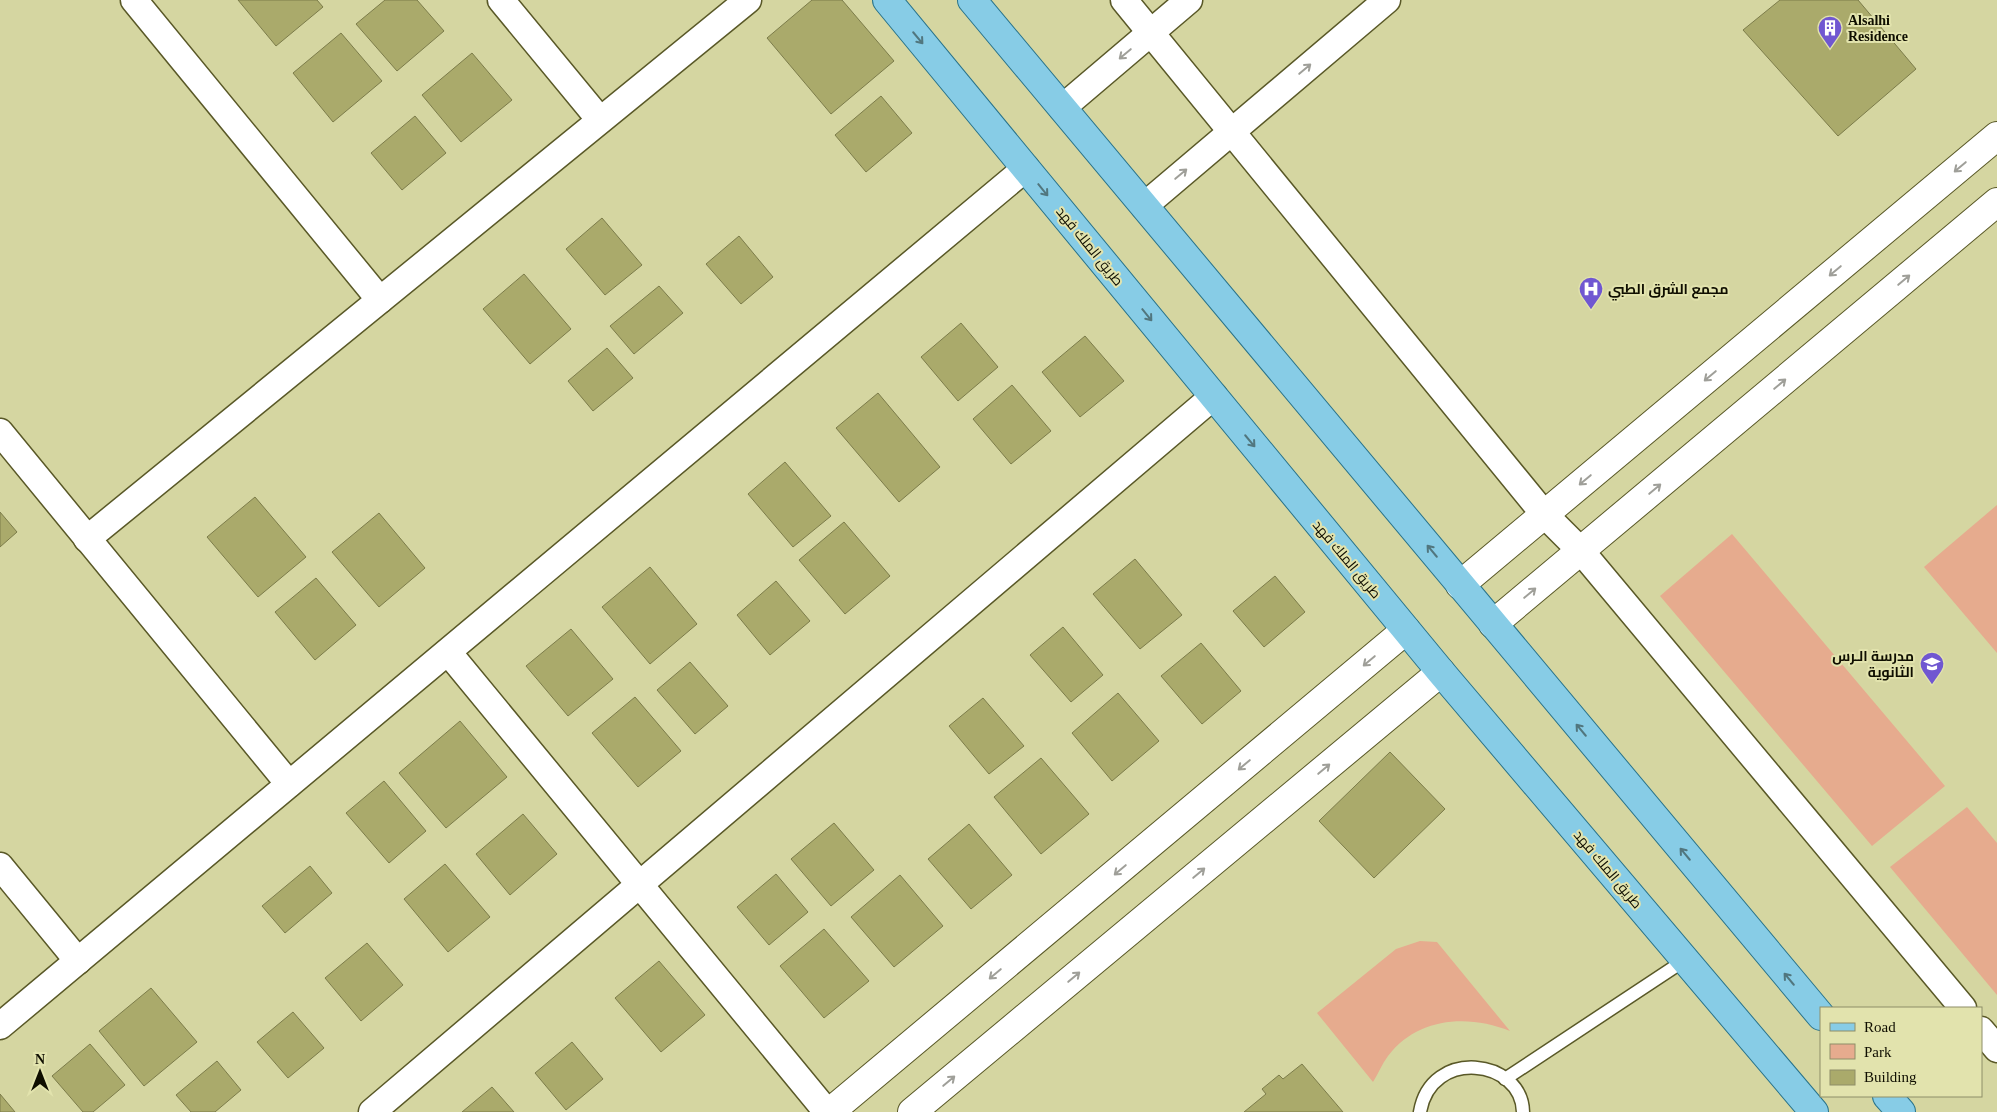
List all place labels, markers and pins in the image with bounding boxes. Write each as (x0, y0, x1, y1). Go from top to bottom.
place label: Alsalhi Residence (1848, 13, 1908, 44)
building icon: Alsalhi Residence (1817, 15, 1843, 49)
hospital icon: مجمع الشرق الطبي (1578, 276, 1604, 310)
place label: مجمع الشرق الطبي (1608, 281, 1728, 301)
place label: مدرسة الـرس الثانوية (1832, 649, 1914, 681)
school or university icon: مدرسة الـرس الثانوية (1919, 651, 1945, 685)

